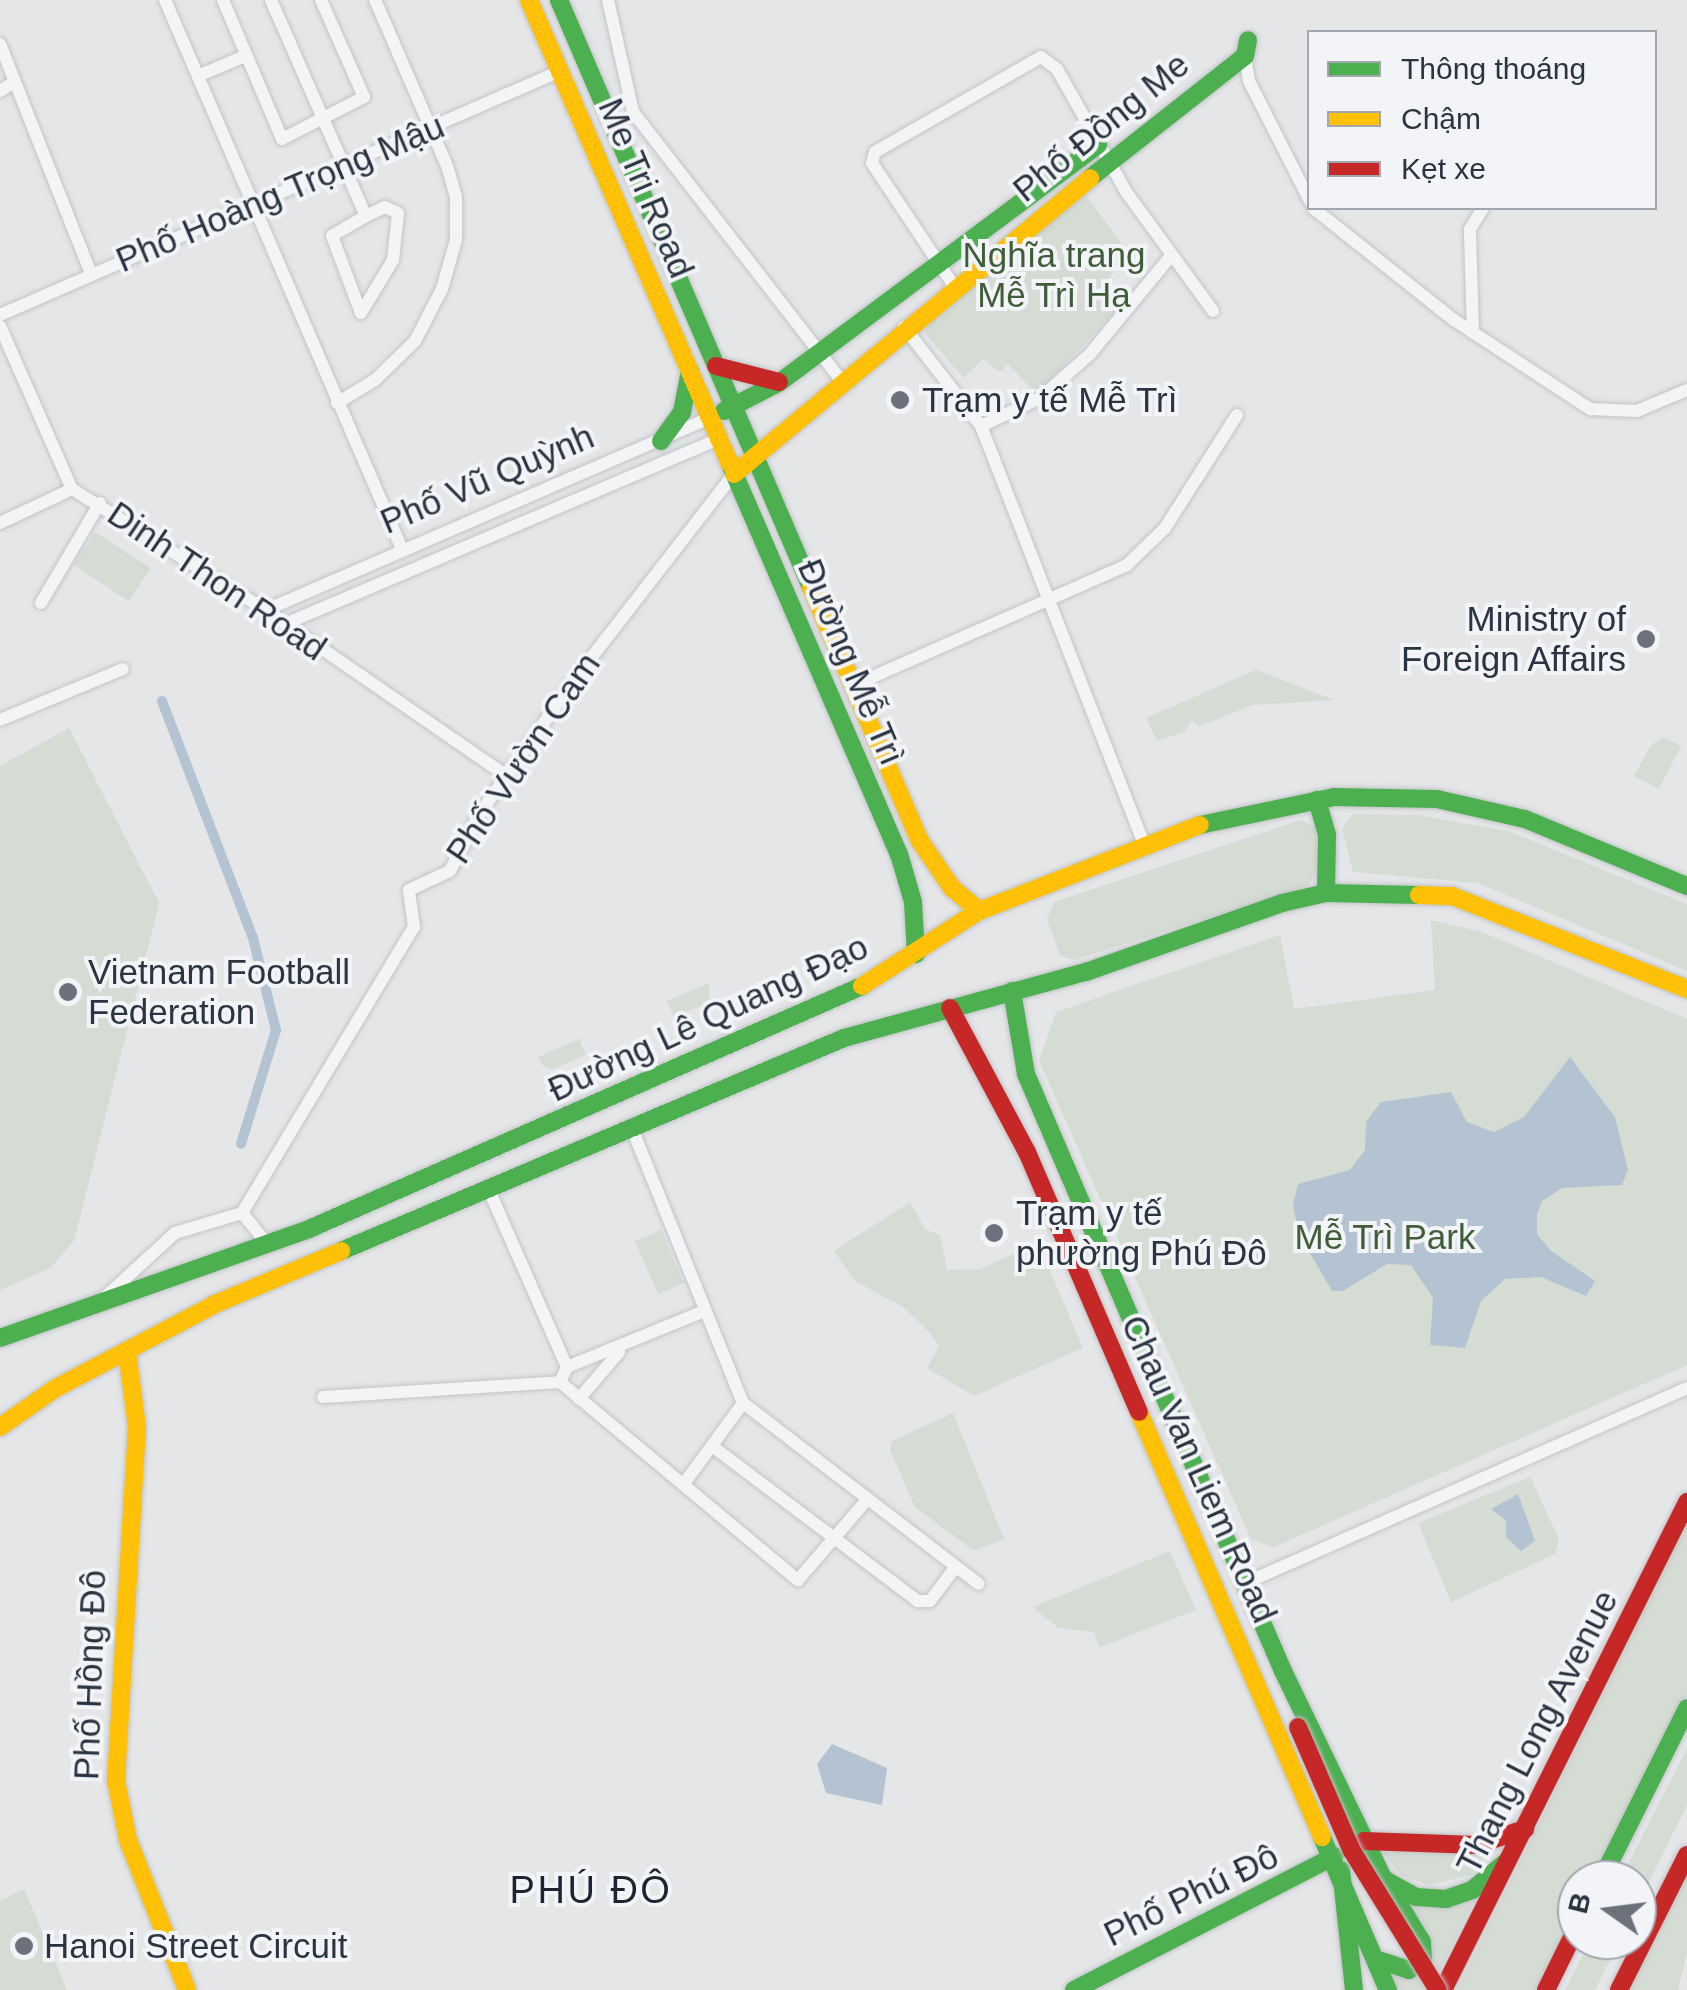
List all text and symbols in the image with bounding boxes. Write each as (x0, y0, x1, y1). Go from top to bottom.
legend (1307, 30, 1657, 210)
street label: Phố Đồng Me (1005, 43, 1197, 211)
text: Thông thoáng (1401, 52, 1586, 85)
street label: Me Tri Road (589, 92, 703, 284)
text: Chậm (1401, 102, 1481, 135)
street label: Phố Hoàng Trọng Mậu (109, 105, 451, 281)
text: Kẹt xe (1401, 152, 1486, 185)
park label: Nghĩa trang Mễ Trì Hạ (963, 234, 1145, 316)
place label: Trạm y tế Mễ Trì (922, 379, 1178, 421)
marker: Trạm y tế Mễ Trì (887, 387, 913, 413)
street label: Phố Vũ Quỳnh (374, 415, 600, 543)
street label: Dinh Thon Road (100, 492, 334, 670)
street label: Đường Mễ Trì (789, 552, 913, 772)
place label: Ministry of Foreign Affairs (1399, 598, 1626, 680)
marker: Ministry of Foreign Affairs (1635, 628, 1657, 650)
street label: Phố Vườn Cam (437, 645, 609, 871)
street label: Đường Lê Quang Đạo (541, 925, 875, 1111)
place label: Vietnam Football Federation (88, 951, 350, 1033)
marker: Vietnam Football Federation (57, 981, 79, 1003)
place label: Trạm y tế phường Phú Đô (1016, 1192, 1267, 1274)
park label: Mễ Trì Park (1294, 1216, 1476, 1258)
marker: Trạm y tế phường Phú Đô (981, 1220, 1007, 1246)
street label: Chau Van Liem Road (1112, 1309, 1286, 1629)
street label: Phố Hồng Đô (65, 1569, 115, 1781)
street label: Thang Long Avenue (1447, 1582, 1627, 1882)
street label: Phố Phú Đô (1097, 1835, 1285, 1955)
north arrow (1557, 1860, 1657, 1960)
district label: PHÚ ĐÔ (510, 1868, 672, 1914)
text: B (1562, 1890, 1597, 1917)
place label: Hanoi Street Circuit (44, 1925, 347, 1967)
marker: Hanoi Street Circuit (13, 1935, 35, 1957)

